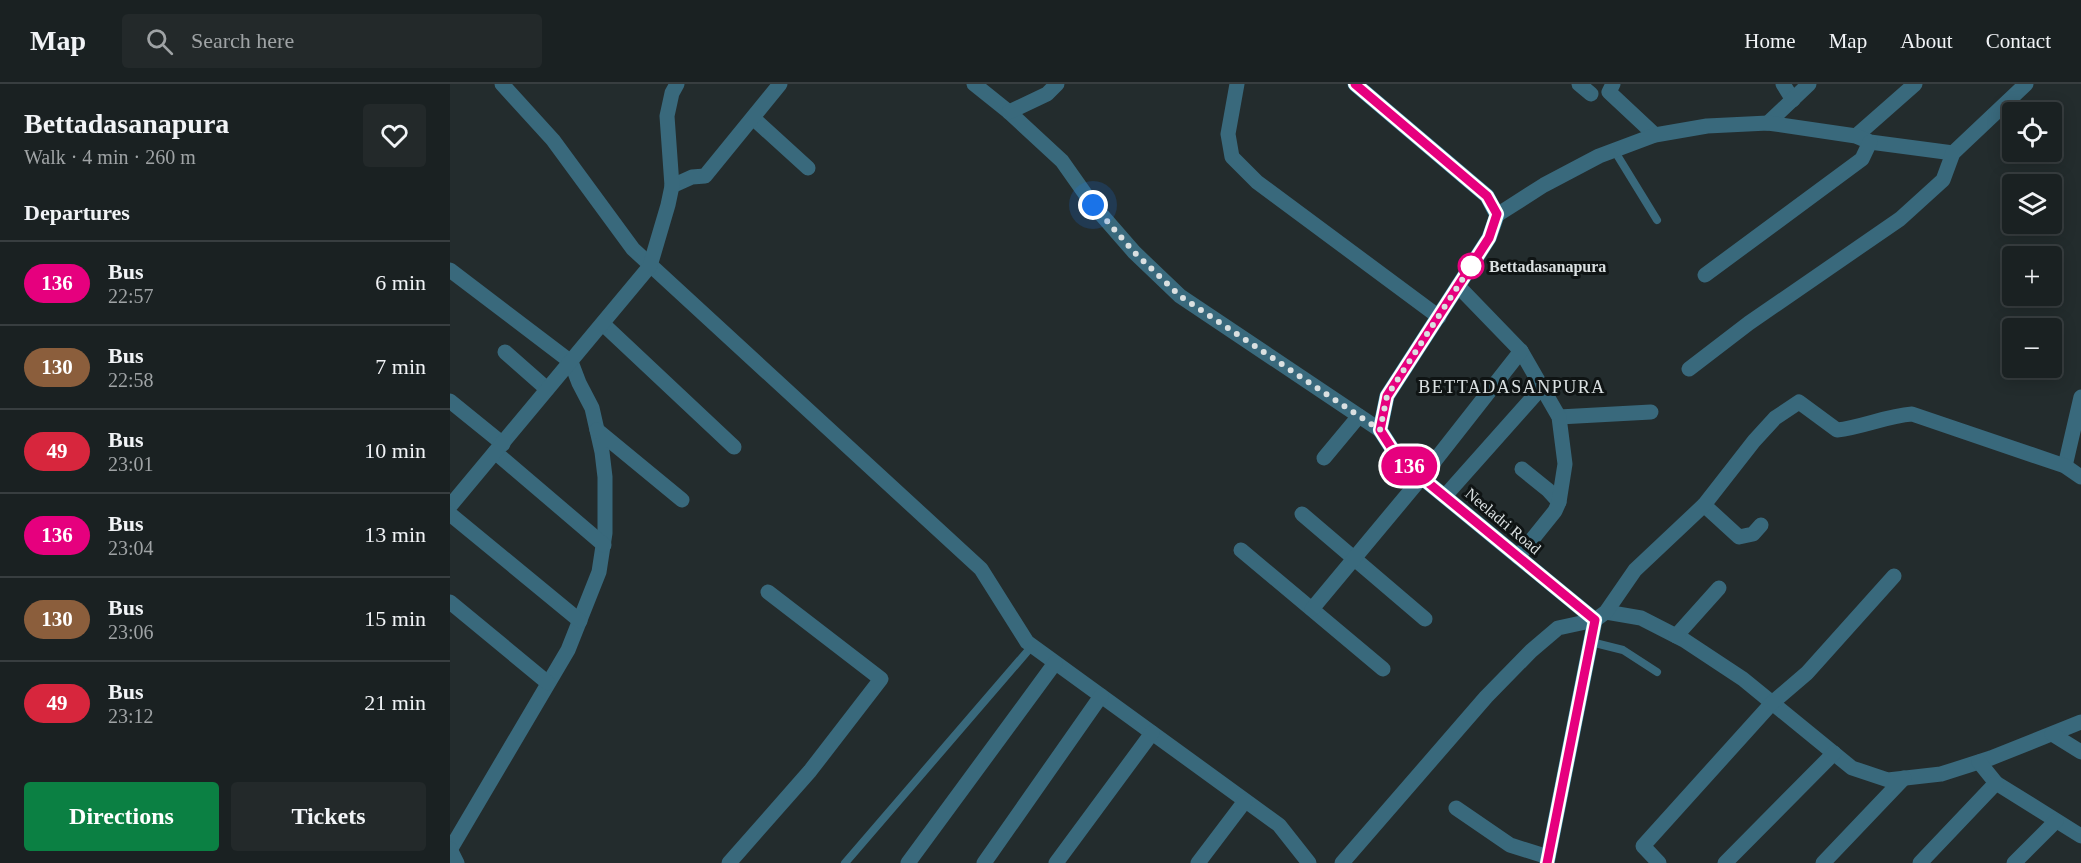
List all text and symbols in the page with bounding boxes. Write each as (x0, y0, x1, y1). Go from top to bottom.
search box (122, 14, 542, 68)
text: Map (30, 25, 86, 56)
icon: search (143, 25, 176, 58)
text: Search here (191, 28, 294, 53)
text: Home (1744, 29, 1796, 53)
text: Map (1829, 29, 1867, 53)
text: About (1900, 29, 1953, 53)
text: Contact (1986, 29, 2051, 53)
map controls (2002, 102, 2062, 378)
button: locate (2002, 102, 2062, 162)
button: heart (363, 104, 426, 167)
text: Bettadasanapura (24, 108, 229, 139)
text: Walk · 4 min · 260 m (24, 146, 196, 168)
button: layers (2002, 174, 2062, 234)
your location (1078, 190, 1108, 220)
text: Departures (24, 200, 130, 225)
button: + (2002, 246, 2062, 306)
marker: Bettadasanapura (1458, 253, 1484, 279)
place label: Bettadasanapura (1489, 258, 1606, 276)
text: Bus (108, 259, 143, 284)
text: 6 min (375, 270, 426, 295)
text: 136 (41, 271, 73, 295)
text: 22:57 (108, 285, 154, 307)
button: − (2002, 318, 2062, 378)
text: Bus (108, 343, 143, 368)
text: 7 min (375, 354, 426, 379)
text: 130 (41, 355, 73, 379)
text: 22:58 (108, 369, 154, 391)
district label: BETTADASANPURA (1418, 377, 1606, 397)
text: Bus (108, 427, 143, 452)
text: 10 min (364, 438, 426, 463)
text: 49 (47, 439, 68, 463)
line badge: 136 (1374, 446, 1444, 485)
text: 23:01 (108, 453, 154, 475)
text: 136 (1393, 454, 1425, 478)
street label: Neeladri Road (1462, 485, 1544, 557)
text: Bus (108, 511, 143, 536)
text: 13 min (364, 522, 426, 547)
text: 136 (41, 523, 73, 547)
text: 23:04 (108, 537, 154, 559)
text: Bus (108, 595, 143, 620)
text: 15 min (364, 606, 426, 631)
text: 130 (41, 607, 73, 631)
text: 23:06 (108, 621, 154, 643)
text: Bus (108, 679, 143, 704)
text: 21 min (364, 690, 426, 715)
text: 49 (47, 691, 68, 715)
text: 23:12 (108, 705, 154, 727)
button: Directions (24, 782, 219, 851)
button: Tickets (231, 782, 426, 851)

